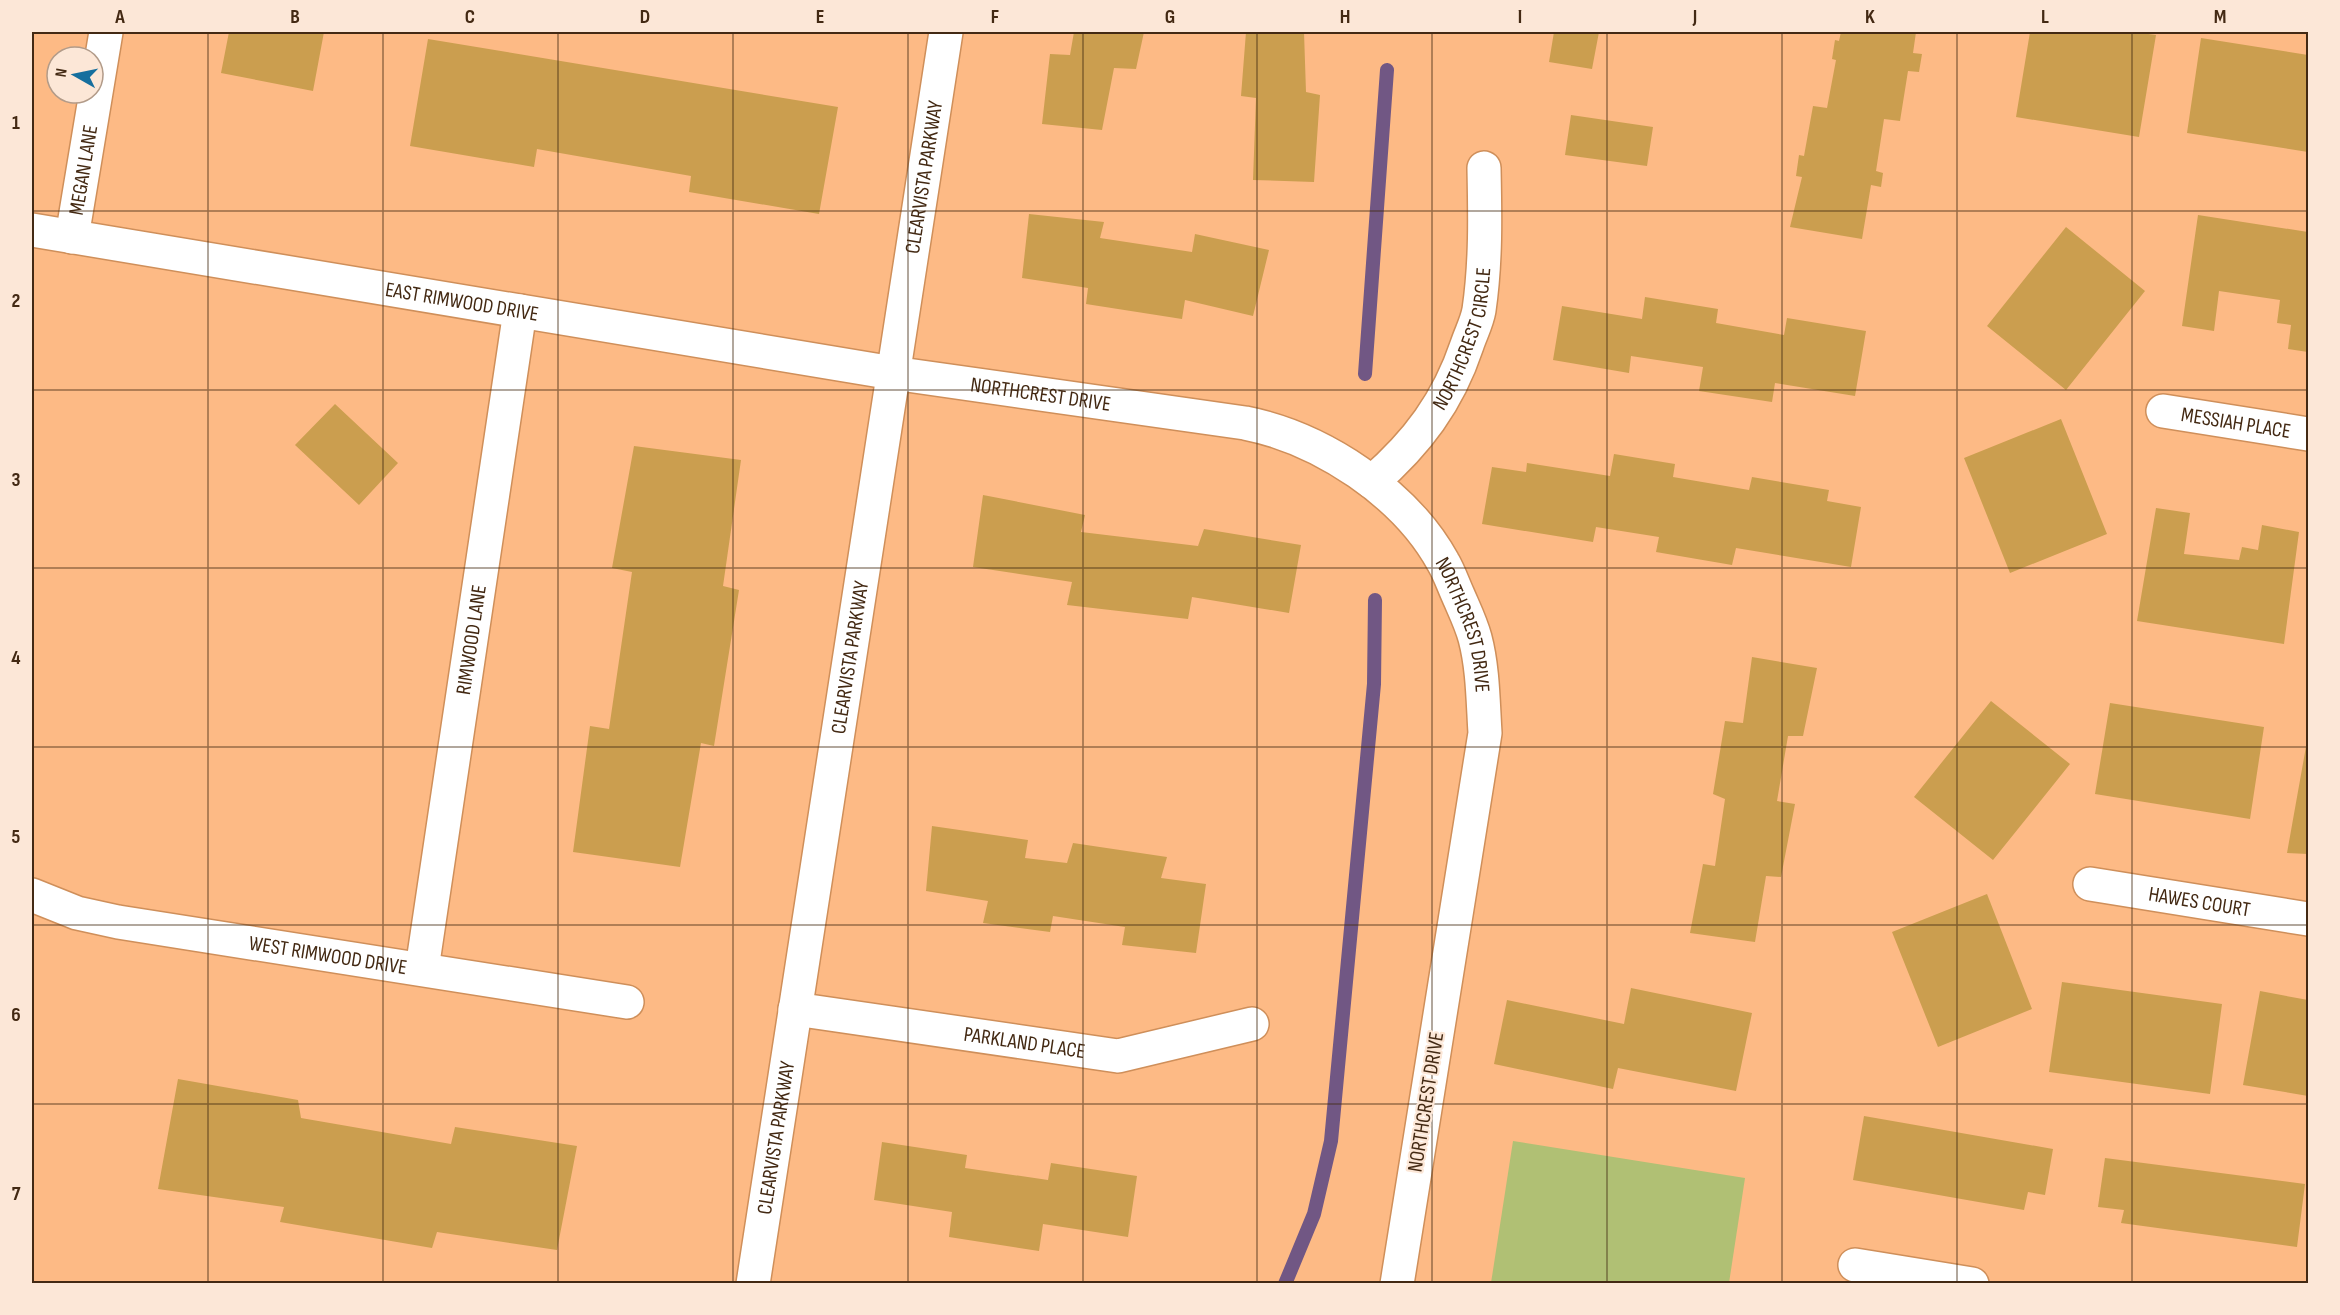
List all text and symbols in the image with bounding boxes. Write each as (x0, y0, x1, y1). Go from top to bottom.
text: A (114, 5, 125, 29)
text: B (290, 5, 300, 29)
text: C (465, 5, 475, 29)
text: D (640, 5, 650, 29)
text: E (816, 5, 824, 29)
text: F (991, 5, 999, 29)
text: G (1165, 5, 1175, 29)
text: H (1340, 5, 1350, 29)
text: I (1518, 5, 1522, 29)
text: J (1692, 5, 1697, 29)
text: K (1865, 5, 1875, 29)
text: L (2041, 5, 2049, 29)
text: M (2214, 5, 2226, 29)
north arrow (45, 45, 105, 105)
text: N (52, 67, 72, 79)
street label: CLEARVISTA PARKWAY (900, 99, 948, 255)
text: 1 (12, 111, 20, 135)
street label: MEGAN LANE (63, 123, 103, 217)
street label: NORTHCREST CIRCLE (1427, 266, 1496, 414)
street label: EAST RIMWOOD DRIVE (384, 276, 541, 326)
text: 2 (12, 289, 20, 313)
street label: NORTHCREST DRIVE (969, 372, 1112, 416)
street label: MESSIAH PLACE (2180, 402, 2293, 444)
text: 3 (12, 468, 21, 492)
street label: NORTHCREST DRIVE (1430, 552, 1495, 693)
street label: CLEARVISTA PARKWAY (825, 579, 874, 736)
street label: RIMWOOD LANE (451, 583, 492, 696)
text: 4 (11, 646, 21, 670)
text: 5 (12, 825, 21, 849)
street label: HAWES COURT (2147, 881, 2253, 922)
street label: WEST RIMWOOD DRIVE (247, 930, 409, 980)
text: 6 (11, 1003, 21, 1027)
street label: PARKLAND PLACE (962, 1021, 1087, 1064)
street label: NORTHCREST DRIVE (1403, 1030, 1449, 1174)
street label: CLEARVISTA PARKWAY (751, 1059, 800, 1216)
text: 7 (12, 1182, 21, 1206)

